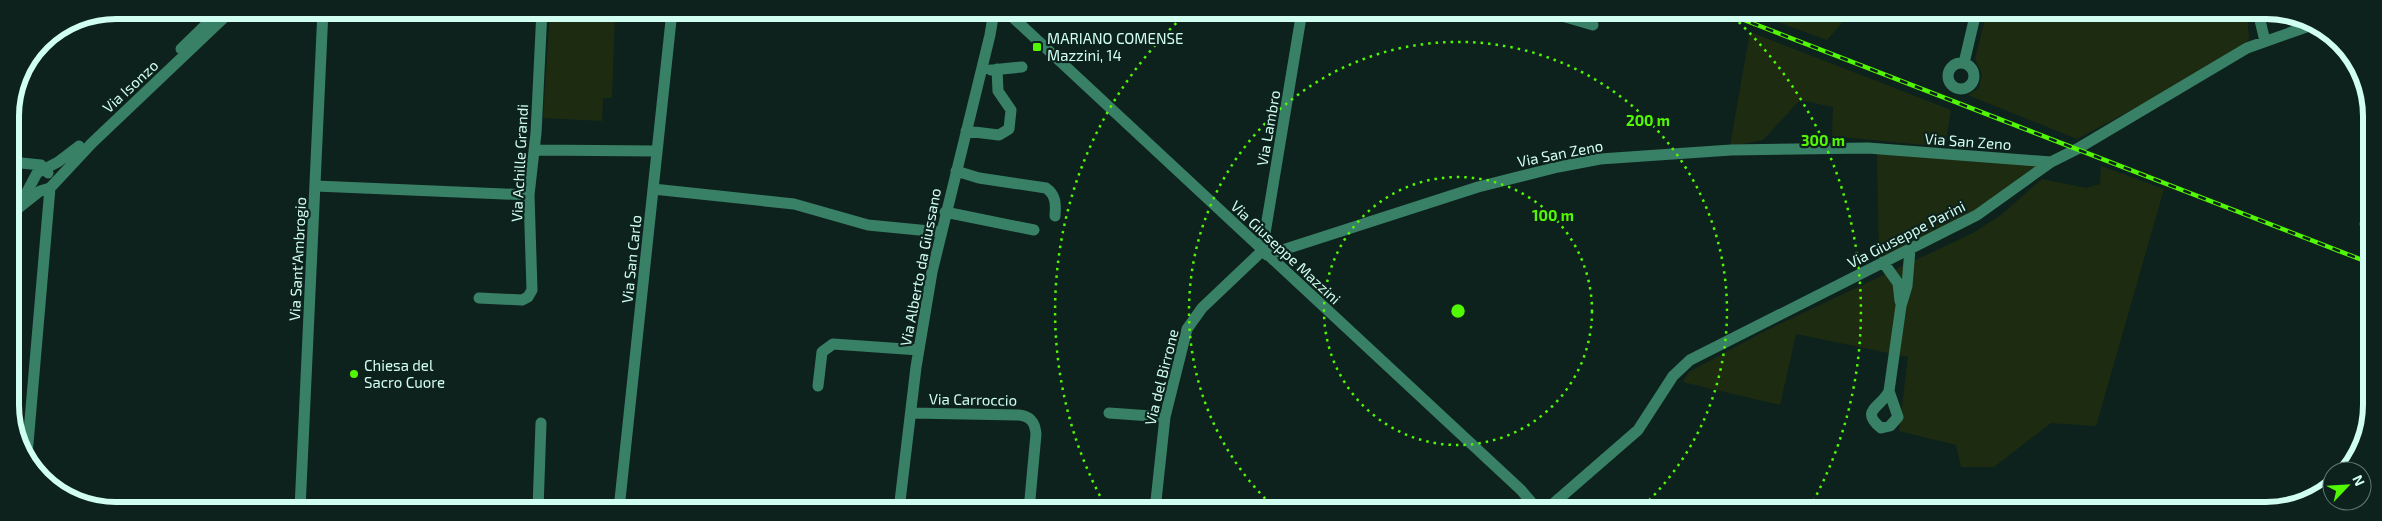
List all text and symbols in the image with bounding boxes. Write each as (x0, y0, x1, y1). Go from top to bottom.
place label: MARIANO COMENSE Mazzini, 14 (1047, 29, 1183, 64)
marker: MARIANO COMENSE Mazzini, 14 (1031, 41, 1043, 53)
street label: Via Isonzo (98, 56, 162, 116)
street label: Via Lambro (1253, 89, 1283, 167)
street label: Via Achille Grandi (507, 104, 531, 222)
text: 200 m (1626, 111, 1670, 129)
street label: Via San Zeno (1924, 129, 2012, 153)
text: 300 m (1801, 131, 1845, 149)
street label: Via San Zeno (1516, 136, 1604, 170)
street label: Via Alberto da Giussano (896, 186, 944, 348)
street label: Via Sant'Ambrogio (285, 197, 309, 321)
street label: Via Giuseppe Mazzini (1227, 197, 1345, 307)
street label: Via Giuseppe Parini (1844, 197, 1968, 271)
text: 100 m (1532, 206, 1574, 224)
street label: Via San Carlo (617, 214, 645, 304)
centre of rings (1449, 302, 1467, 320)
street label: Via del Birrone (1140, 327, 1182, 427)
place label: Chiesa del Sacro Cuore (364, 356, 445, 391)
marker: Chiesa del Sacro Cuore (348, 368, 360, 380)
street label: Via Carroccio (929, 389, 1017, 409)
north arrow (2322, 461, 2372, 511)
text: N (2349, 472, 2369, 488)

